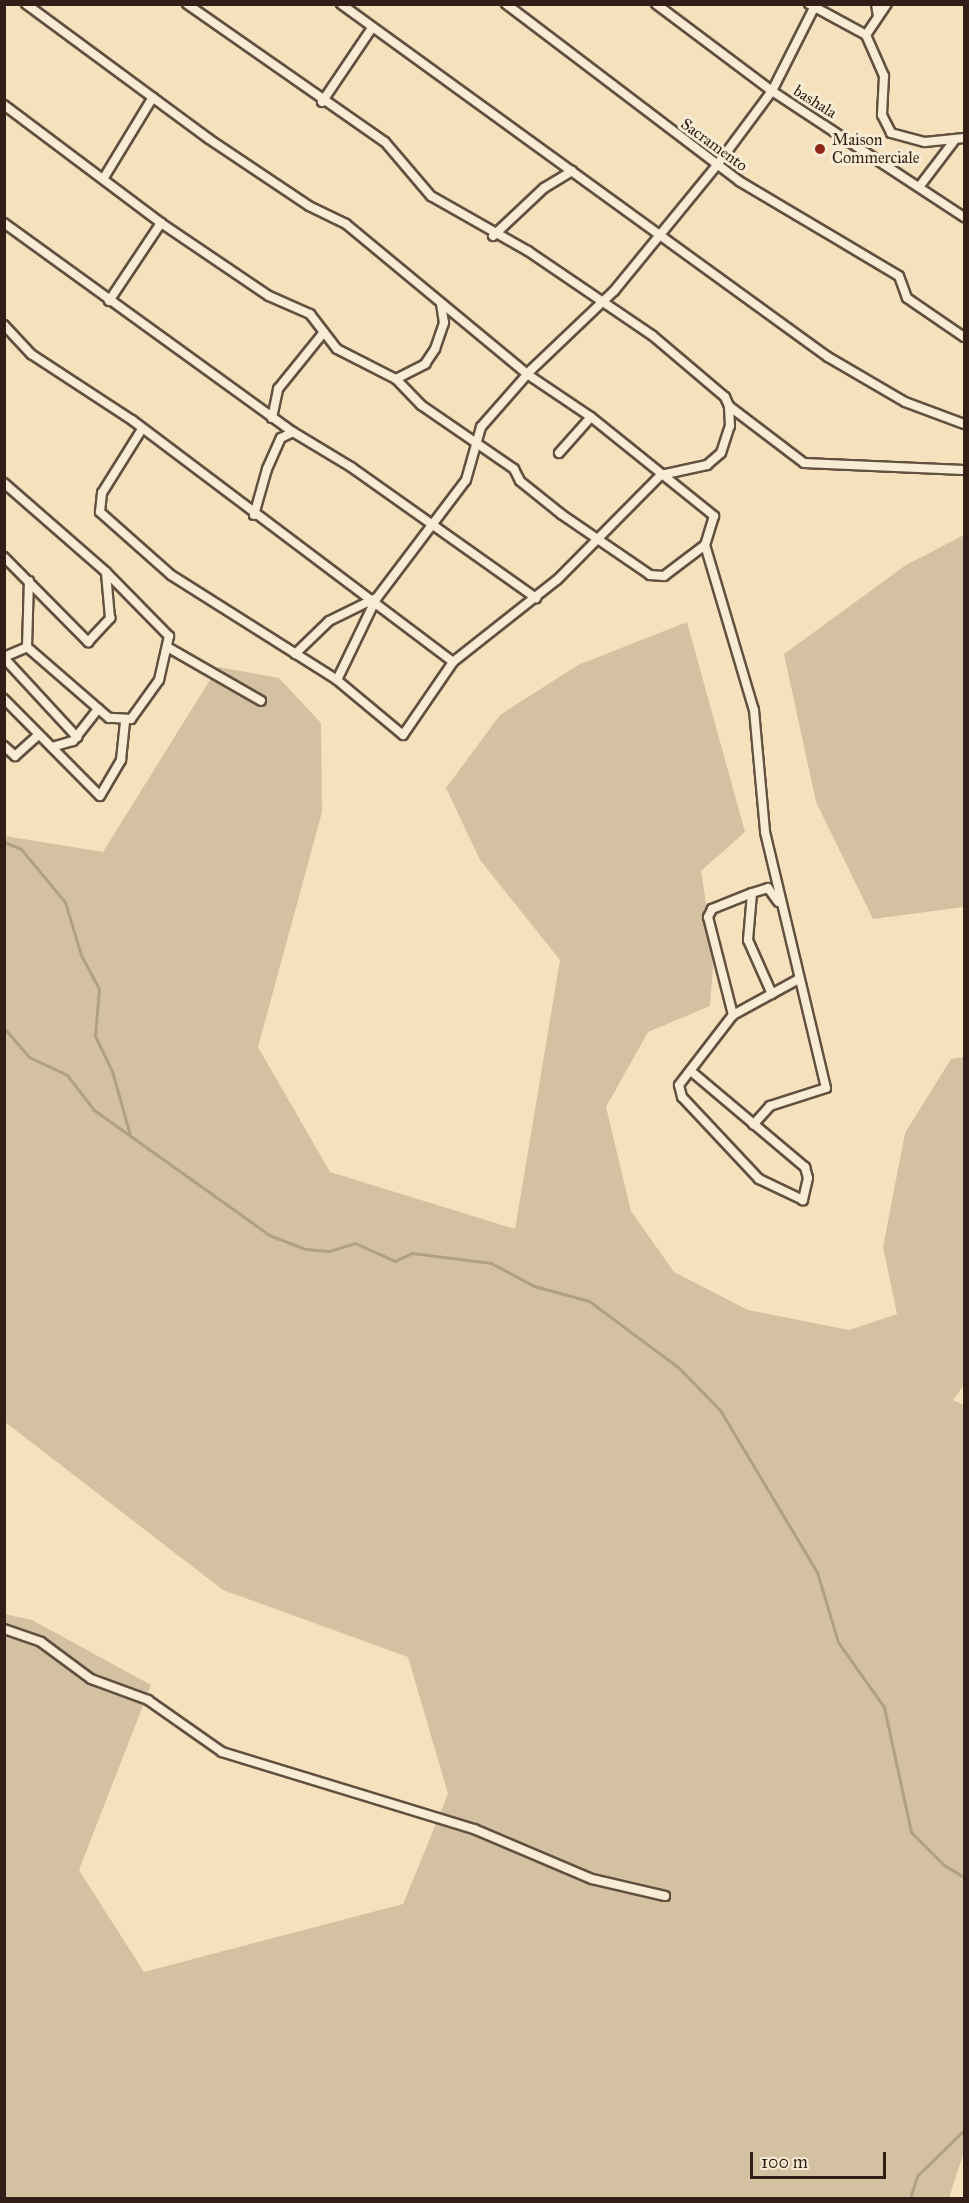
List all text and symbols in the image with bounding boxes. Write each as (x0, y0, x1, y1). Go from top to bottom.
street label: bashala (790, 81, 840, 123)
street label: Sacramento (677, 114, 751, 176)
place label: Maison Commerciale (832, 130, 919, 168)
marker: Maison Commerciale (813, 142, 827, 156)
scale bar (753, 2140, 890, 2178)
text: 100 m (761, 2151, 808, 2173)

